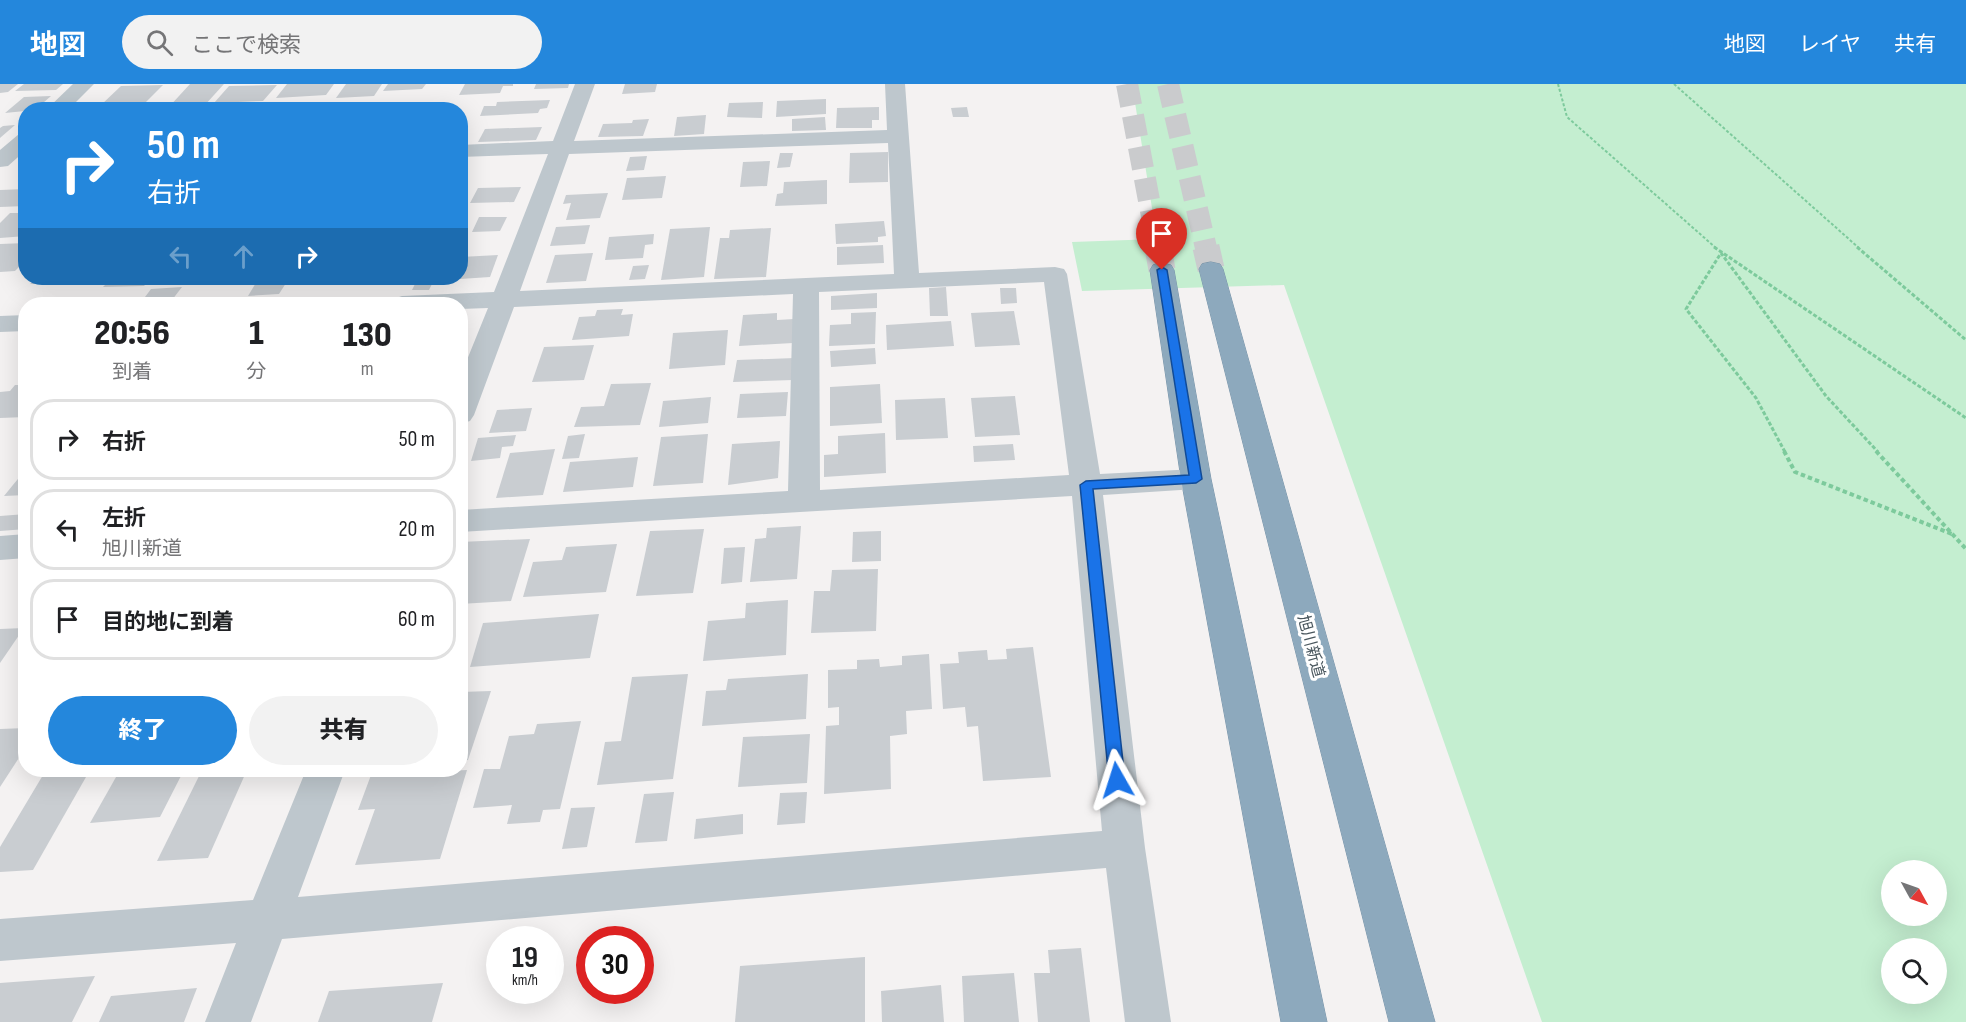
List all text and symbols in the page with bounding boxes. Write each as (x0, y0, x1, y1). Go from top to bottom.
search box (122, 15, 542, 69)
icon: search (143, 26, 176, 59)
text: 地図 (30, 29, 86, 62)
text: ここで検索 (191, 32, 301, 59)
text: 地図 (1724, 32, 1766, 57)
text: レイヤ (1799, 32, 1861, 57)
text: 共有 (1894, 32, 1936, 57)
text: 50 m (147, 120, 220, 171)
icon: right (48, 126, 126, 204)
text: 右折 (147, 178, 201, 210)
pin (1136, 208, 1187, 270)
icon: arrive (1145, 217, 1178, 250)
icon: left (164, 240, 197, 273)
icon: ahead (227, 240, 260, 273)
icon: right (290, 240, 323, 273)
text: 20:56 (94, 312, 170, 355)
text: 1 (249, 312, 264, 355)
text: 130 (343, 314, 392, 357)
text: m (361, 357, 374, 381)
text: 到着 (112, 360, 152, 384)
text: 分 (246, 360, 266, 384)
icon: right (51, 423, 84, 456)
text: 50 m (399, 426, 435, 453)
text: 右折 (102, 429, 146, 456)
text: 左折 (102, 505, 146, 532)
icon: left (51, 513, 84, 546)
text: 20 m (399, 516, 435, 543)
text: 旭川新道 (102, 537, 182, 561)
icon: arrive (51, 603, 84, 636)
text: 60 m (398, 606, 435, 633)
text: 目的地に到着 (102, 609, 234, 636)
street label: 旭川新道 (1293, 613, 1328, 680)
button: 終了 (48, 696, 237, 765)
button: 共有 (249, 696, 438, 765)
position arrow (1085, 748, 1149, 812)
north arrow (1881, 860, 1947, 926)
map controls (1881, 860, 1947, 1004)
speed limit sign: 30 (576, 926, 654, 1004)
button: search (1881, 938, 1947, 1004)
text: 19 (512, 940, 538, 976)
text: km/h (512, 971, 538, 990)

